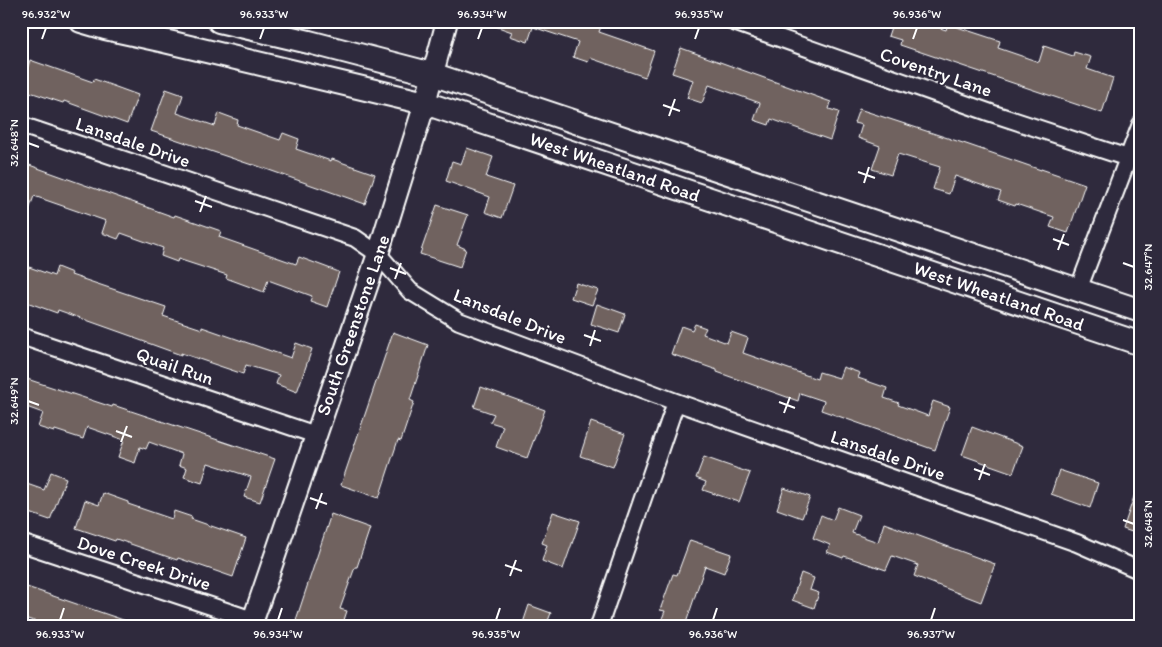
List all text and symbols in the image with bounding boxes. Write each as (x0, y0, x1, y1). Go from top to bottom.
text: 96.932°W (22, 7, 70, 21)
text: 96.933°W (240, 7, 288, 21)
text: 96.934°W (457, 7, 507, 21)
text: 96.935°W (675, 7, 723, 21)
text: 96.936°W (893, 7, 941, 21)
street label: Coventry Lane (877, 42, 995, 102)
street label: Lansdale Drive (73, 112, 193, 172)
text: 32.648°N (7, 119, 21, 167)
street label: West Wheatland Road (527, 127, 703, 207)
street label: South Greenstone Lane (311, 232, 395, 418)
text: 32.647°N (1141, 244, 1155, 290)
street label: West Wheatland Road (911, 256, 1087, 336)
street label: Lansdale Drive (450, 283, 570, 349)
street label: Quail Run (133, 342, 217, 390)
text: 32.649°N (7, 377, 21, 425)
street label: Lansdale Drive (828, 425, 948, 485)
text: 32.648°N (1141, 500, 1155, 548)
street label: Dove Creek Drive (74, 531, 214, 595)
text: 96.933°W (36, 627, 84, 641)
text: 96.934°W (253, 627, 303, 641)
text: 96.935°W (472, 627, 520, 641)
text: 96.936°W (689, 627, 737, 641)
text: 96.937°W (907, 627, 955, 641)

